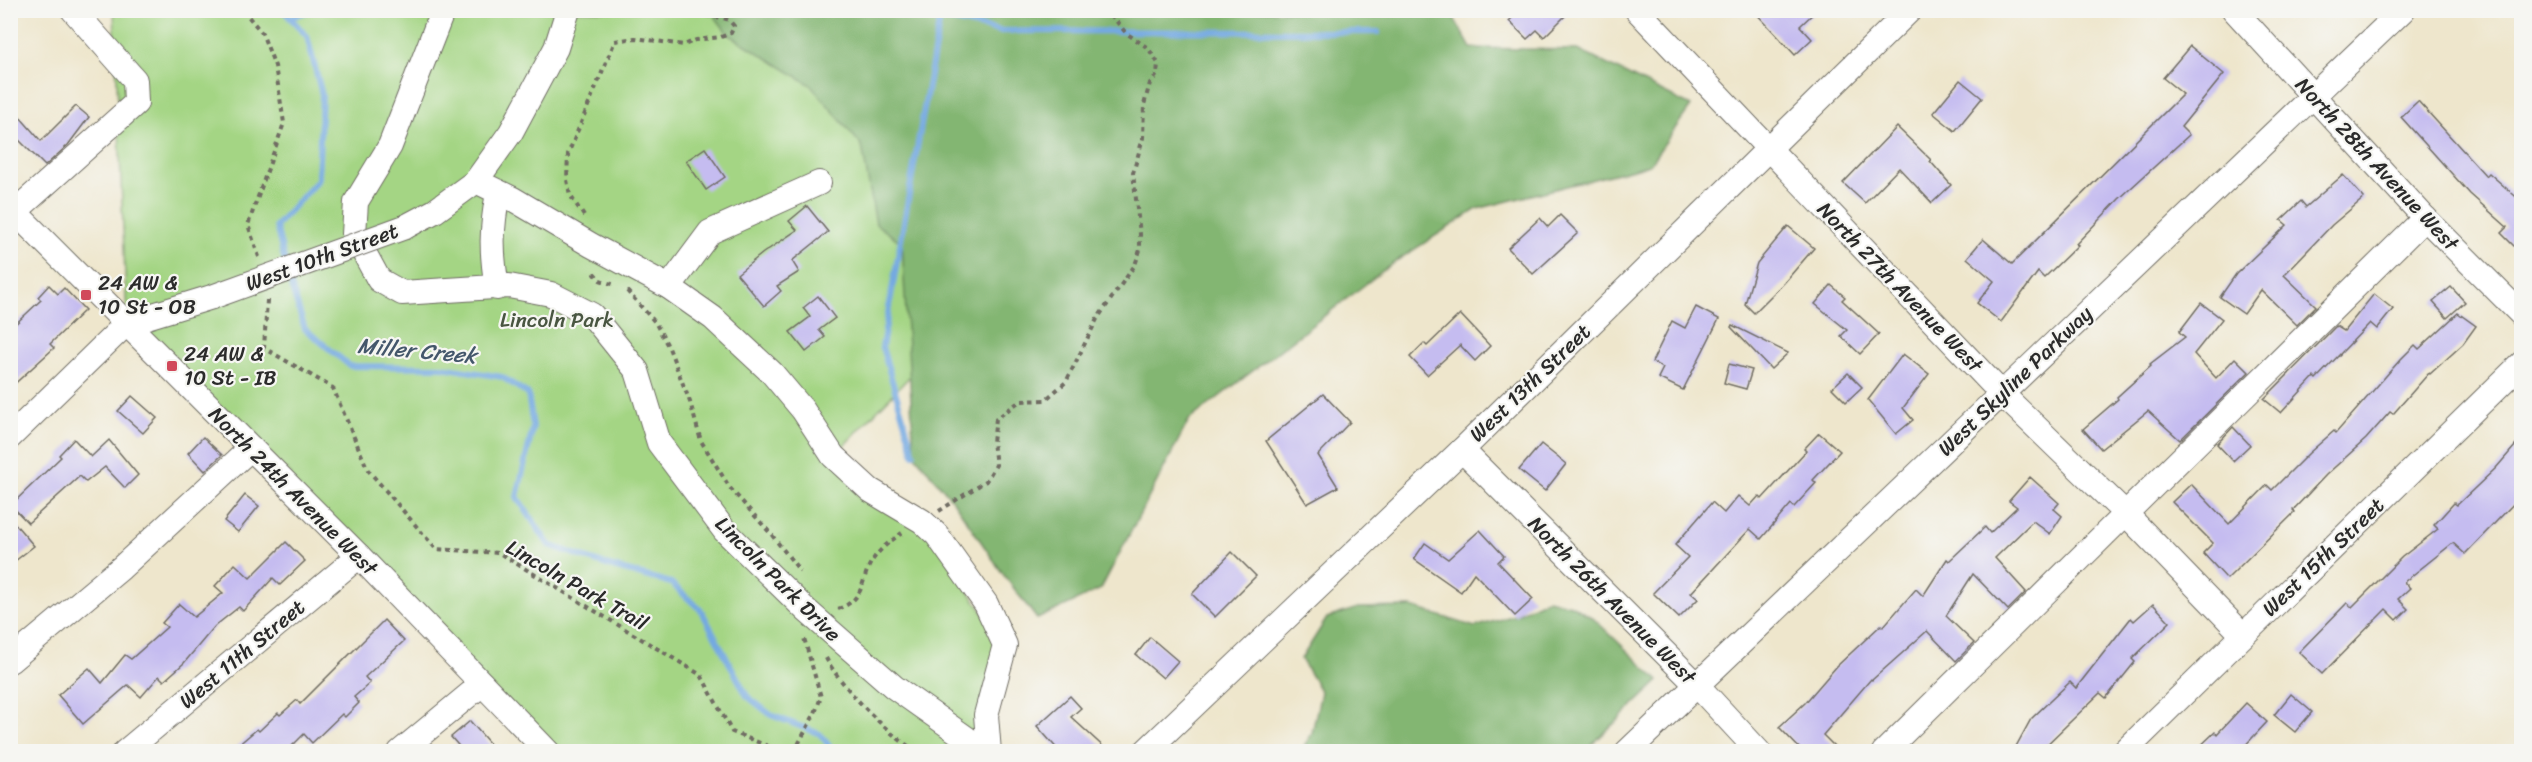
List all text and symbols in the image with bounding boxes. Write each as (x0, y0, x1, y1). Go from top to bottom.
street label: North 28th Avenue West (2286, 68, 2470, 261)
street label: North 27th Avenue West (1808, 192, 1994, 383)
street label: West 10th Street (240, 212, 404, 302)
place label: 24 AW & 10 St - OB (98, 264, 196, 326)
marker: 24 AW & 10 St - OB (79, 288, 93, 302)
street label: West Skyline Parkway (1928, 296, 2102, 466)
park label: Lincoln Park (500, 301, 614, 339)
street label: West 13th Street (1460, 314, 1600, 452)
water label: Miller Creek (356, 326, 481, 375)
place label: 24 AW & 10 St - IB (184, 335, 277, 397)
marker: 24 AW & 10 St - IB (165, 359, 179, 373)
street label: North 24th Avenue West (199, 397, 388, 586)
street label: West 15th Street (2252, 488, 2394, 626)
street label: North 26th Avenue West (1518, 506, 1707, 695)
street label: Lincoln Park Drive (706, 507, 851, 652)
street label: Lincoln Park Trail (498, 529, 656, 642)
street label: West 11th Street (170, 589, 314, 719)

